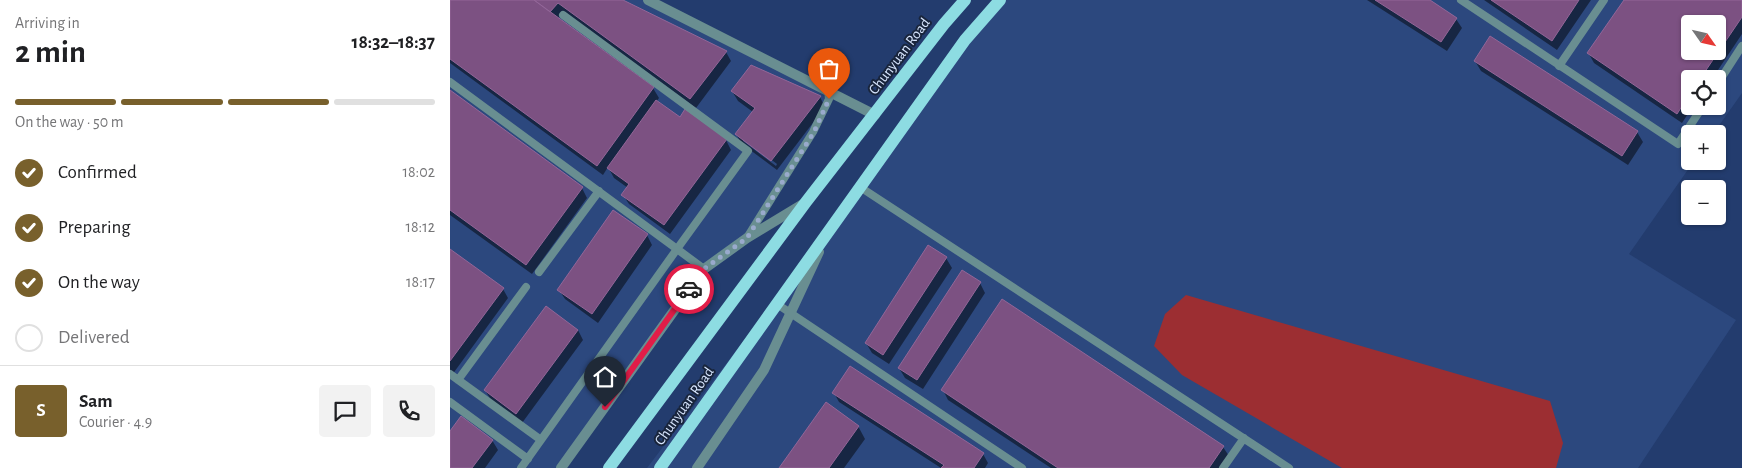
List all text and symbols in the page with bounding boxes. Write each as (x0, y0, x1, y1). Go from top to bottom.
text: Arriving in (15, 15, 80, 31)
street label: Chunyuan Road (866, 15, 933, 97)
north arrow (1681, 15, 1726, 60)
map controls (1681, 15, 1726, 225)
text: 18:32–18:37 (352, 33, 435, 52)
text: 2 min (15, 36, 86, 68)
pin (808, 48, 850, 99)
icon: bag (815, 55, 843, 83)
button: locate (1681, 70, 1726, 115)
text: On the way · 50 m (15, 114, 124, 130)
button: + (1681, 125, 1726, 170)
icon: check (15, 159, 43, 187)
text: Confirmed (58, 163, 137, 182)
text: 18:02 (403, 164, 435, 180)
button: − (1681, 180, 1726, 225)
icon: check (15, 214, 43, 242)
text: Preparing (58, 218, 131, 237)
text: 18:12 (405, 219, 435, 235)
courier (664, 264, 714, 314)
icon: check (15, 269, 43, 297)
text: On the way (58, 273, 140, 292)
text: 18:17 (406, 274, 435, 290)
icon: car (675, 275, 703, 303)
text: Delivered (58, 328, 130, 347)
pin (584, 356, 626, 407)
icon: home (591, 363, 619, 391)
street label: Chunyuan Road (652, 364, 717, 448)
button: chat (319, 385, 371, 437)
button: phone (383, 385, 435, 437)
text: Sam (79, 392, 113, 411)
text: S (36, 401, 46, 420)
text: Courier · 4.9 (79, 414, 152, 430)

